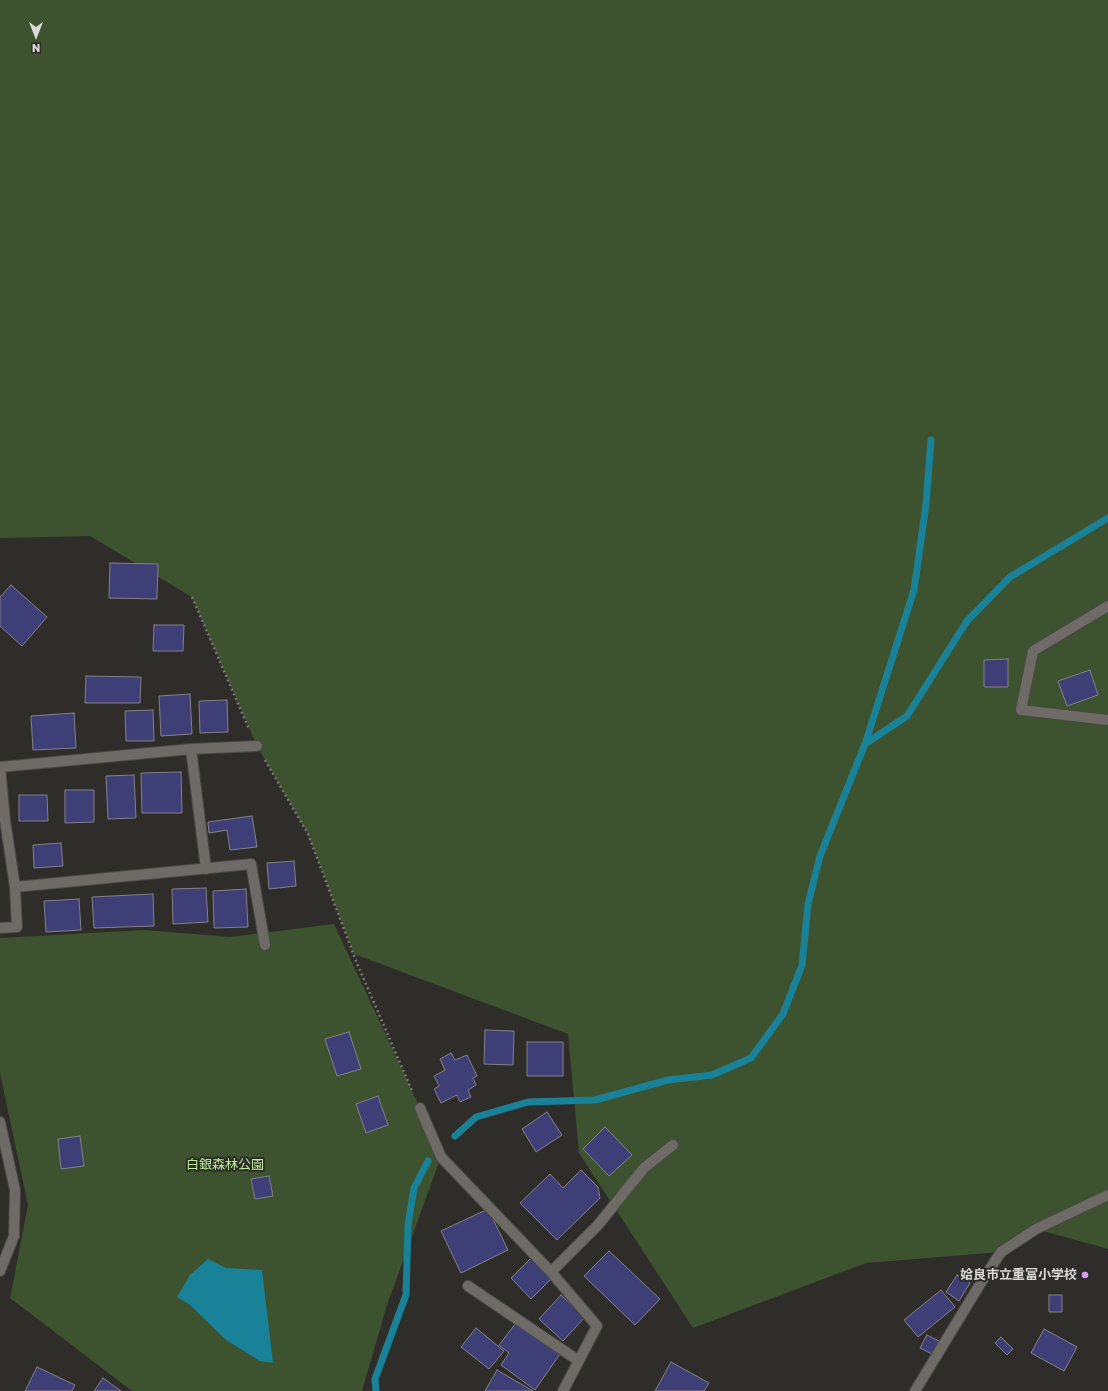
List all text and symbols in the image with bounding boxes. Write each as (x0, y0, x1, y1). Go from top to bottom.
north arrow (16, 16, 56, 56)
text: N (32, 42, 40, 55)
park label: 白銀森林公園 (186, 1157, 264, 1173)
place label: 姶良市立重富小学校 (960, 1267, 1077, 1283)
marker: 姶良市立重富小学校 (1080, 1270, 1090, 1280)

